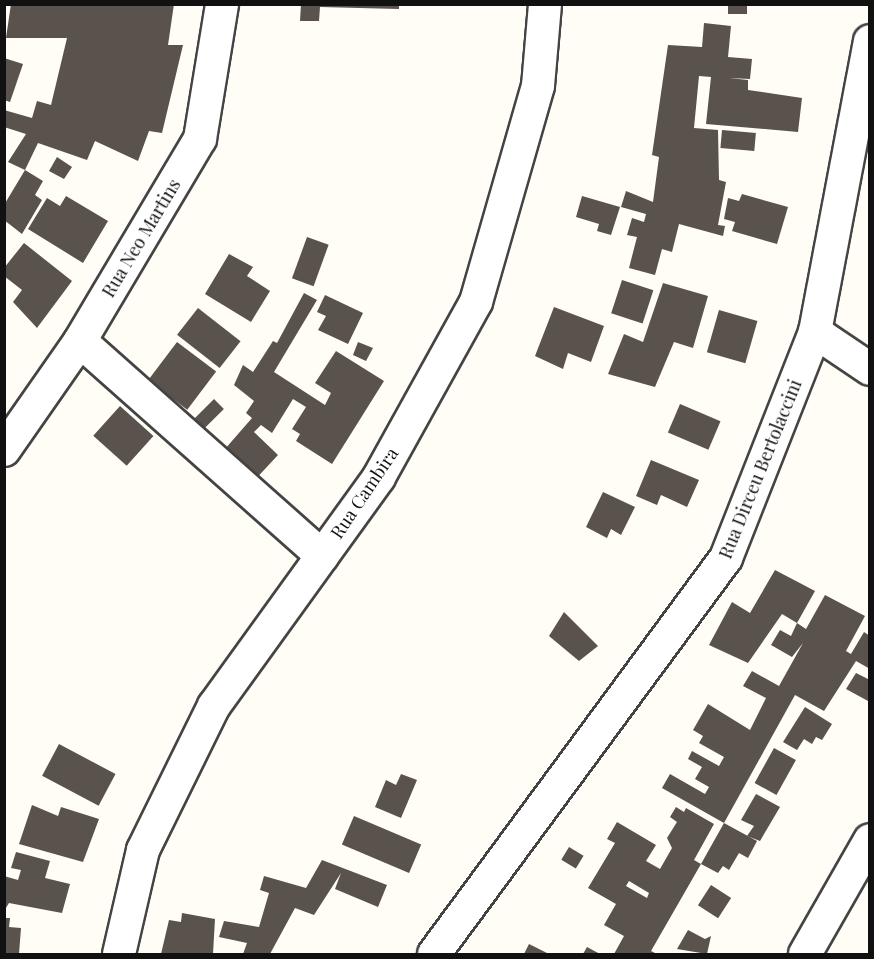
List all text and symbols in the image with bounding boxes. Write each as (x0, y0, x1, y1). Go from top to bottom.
street label: Rua Neo Martins (97, 175, 185, 301)
street label: Rua Dirceu Bertolaccini (714, 376, 806, 562)
street label: Rua Cambira (326, 443, 402, 543)

